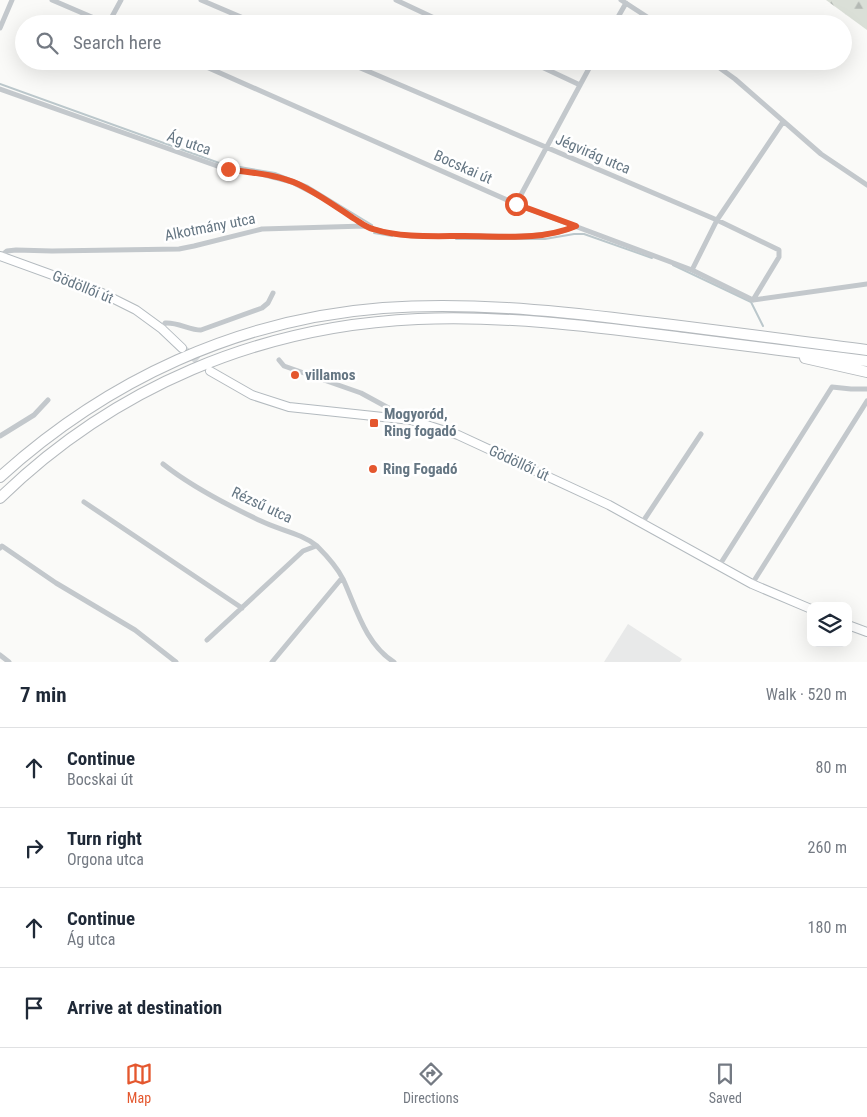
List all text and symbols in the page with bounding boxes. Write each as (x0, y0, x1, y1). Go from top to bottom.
search box (15, 15, 852, 70)
icon: search (33, 29, 61, 57)
text: Search here (73, 31, 161, 54)
street label: Ág utca (165, 127, 213, 159)
street label: Jégvirág utca (553, 130, 633, 178)
street label: Bocskai út (431, 146, 495, 188)
route end (217, 158, 240, 181)
route start (505, 193, 528, 216)
street label: Alkotmány utca (163, 209, 257, 245)
street label: Gödöllői út (50, 267, 116, 307)
place label: villamos (305, 366, 356, 384)
marker: villamos (289, 369, 301, 381)
place label: Mogyoród, Ring fogadó (384, 405, 456, 440)
marker: Mogyoród, Ring fogadó (368, 417, 380, 429)
street label: Gödöllői út (486, 441, 552, 485)
place label: Ring Fogadó (383, 460, 457, 478)
marker: Ring Fogadó (367, 463, 379, 475)
street label: Rézsű utca (229, 483, 295, 527)
map controls (807, 602, 852, 647)
button: layers (807, 602, 852, 647)
text: 7 min (20, 683, 67, 707)
text: Walk · 520 m (766, 685, 847, 704)
text: Continue (67, 747, 135, 770)
icon: ahead (20, 754, 48, 782)
text: 80 m (815, 758, 847, 777)
text: Bocskai út (67, 770, 133, 789)
text: Turn right (67, 827, 142, 850)
icon: right (20, 834, 48, 862)
text: 260 m (808, 838, 847, 857)
text: Orgona utca (67, 850, 144, 869)
text: Continue (67, 907, 135, 930)
icon: ahead (20, 914, 48, 942)
text: 180 m (808, 918, 847, 937)
text: Ág utca (67, 930, 115, 949)
icon: arrive (20, 994, 48, 1022)
text: Arrive at destination (67, 996, 222, 1019)
tab: Map (125, 1060, 153, 1106)
tab: Directions (403, 1060, 459, 1106)
tab: Saved (709, 1060, 742, 1106)

